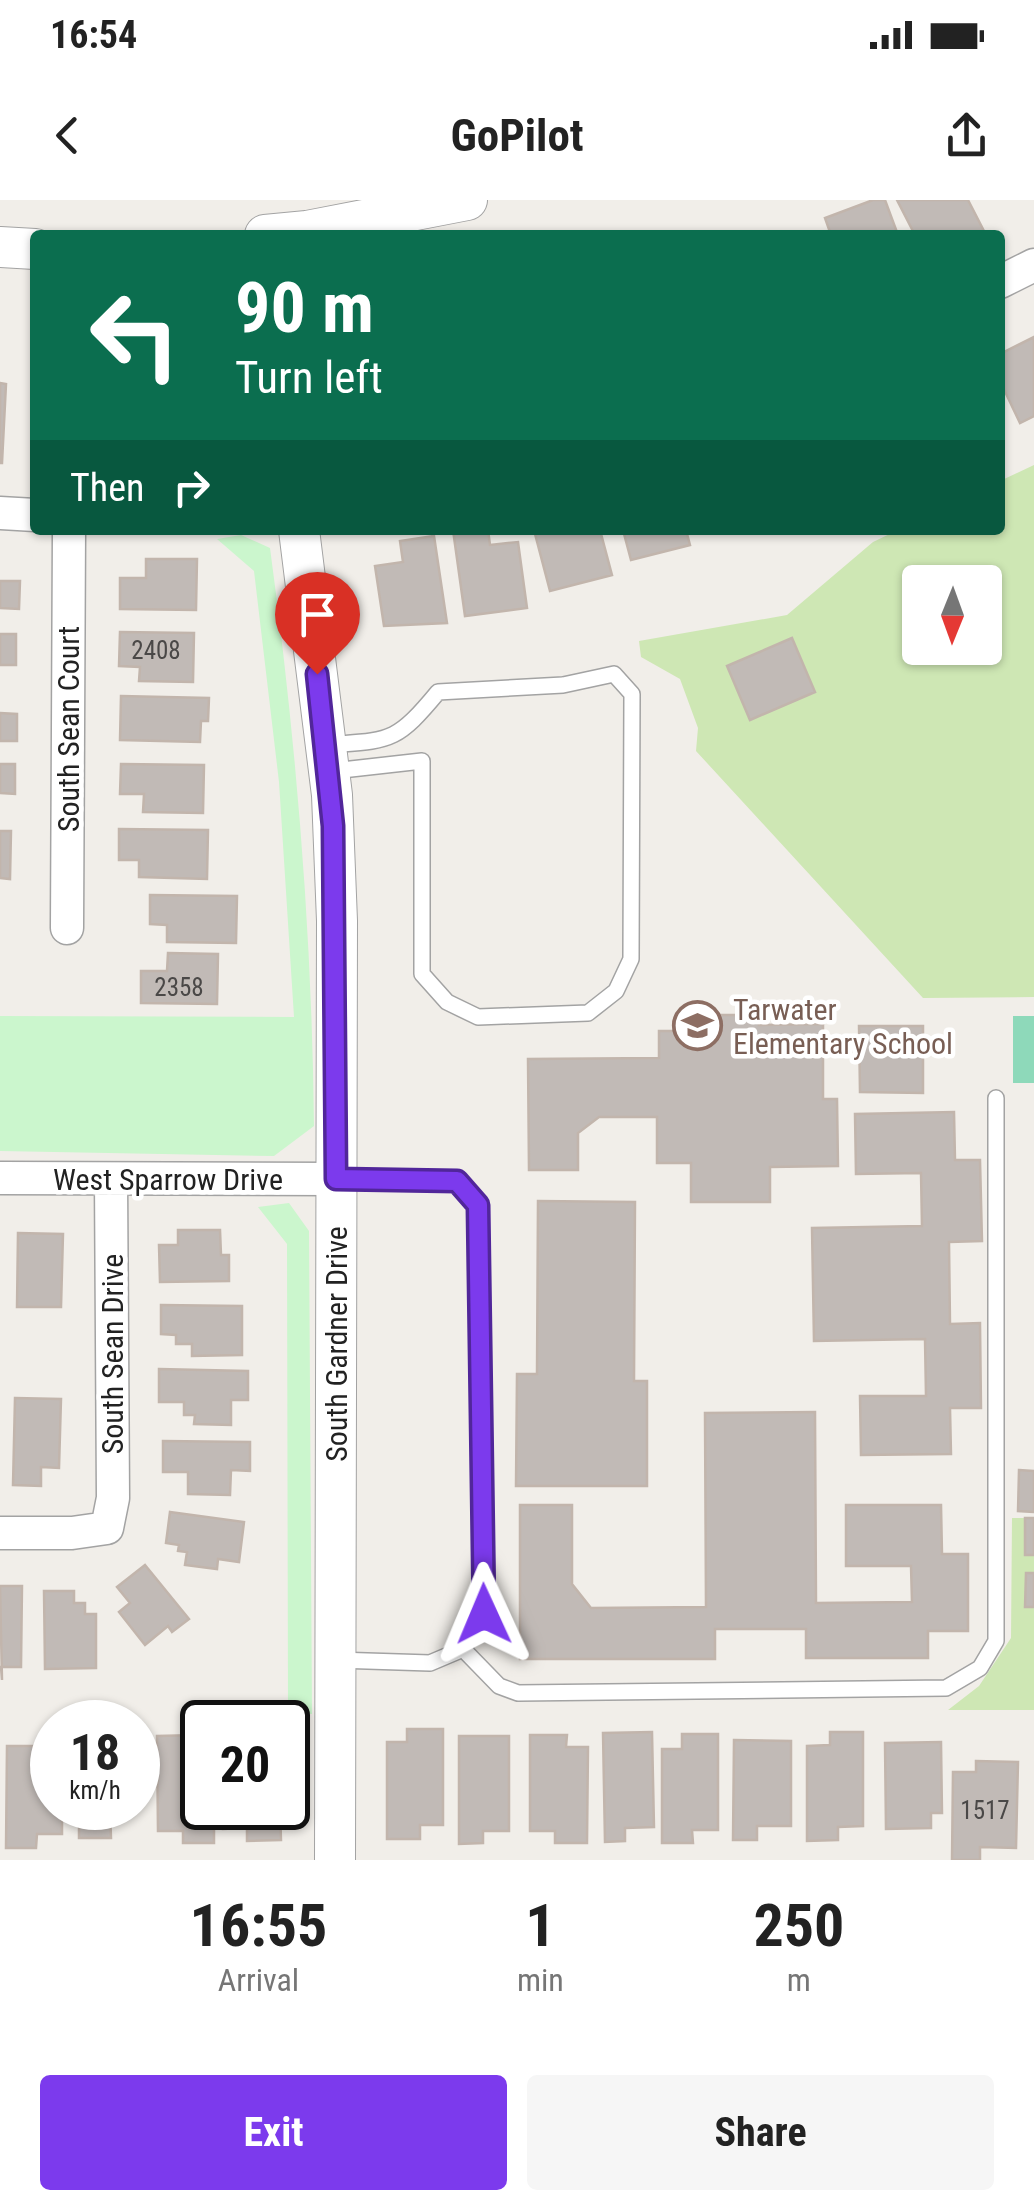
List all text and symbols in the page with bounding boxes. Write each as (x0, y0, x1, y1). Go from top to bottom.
text: 16:54 (50, 13, 137, 57)
icon: back (40, 108, 95, 163)
icon: share (939, 108, 994, 163)
text: GoPilot (450, 109, 584, 162)
text: 90 m (235, 267, 374, 349)
icon: left (70, 270, 200, 400)
text: Turn left (235, 351, 383, 404)
icon: right (164, 460, 219, 515)
text: Then (70, 466, 144, 510)
north arrow (902, 565, 1002, 665)
map controls (902, 565, 1002, 665)
pin (275, 572, 360, 675)
icon: arrive (290, 587, 345, 642)
street label: South Sean Court (51, 626, 86, 832)
house number: 2408 (131, 636, 181, 665)
house number: 2358 (154, 973, 204, 1002)
place label: Tarwater Elementary School (733, 992, 953, 1061)
school or university icon: Tarwater Elementary School (672, 1000, 724, 1052)
street label: West Sparrow Drive (53, 1162, 283, 1197)
street label: South Gardner Drive (319, 1226, 354, 1462)
street label: South Sean Drive (95, 1254, 130, 1454)
position arrow (432, 1562, 536, 1666)
speed limit sign: 20 (180, 1700, 310, 1830)
text: 18 (70, 1724, 120, 1782)
text: km/h (69, 1776, 121, 1805)
house number: 1517 (960, 1796, 1010, 1825)
text: 16:55 (190, 1890, 327, 1961)
text: 1 (525, 1890, 556, 1961)
text: 250 (753, 1890, 844, 1961)
text: Arrival (218, 1961, 299, 1999)
text: min (517, 1961, 564, 1999)
text: m (787, 1961, 811, 1999)
button: Exit (40, 2075, 507, 2190)
button: Share (527, 2075, 994, 2190)

